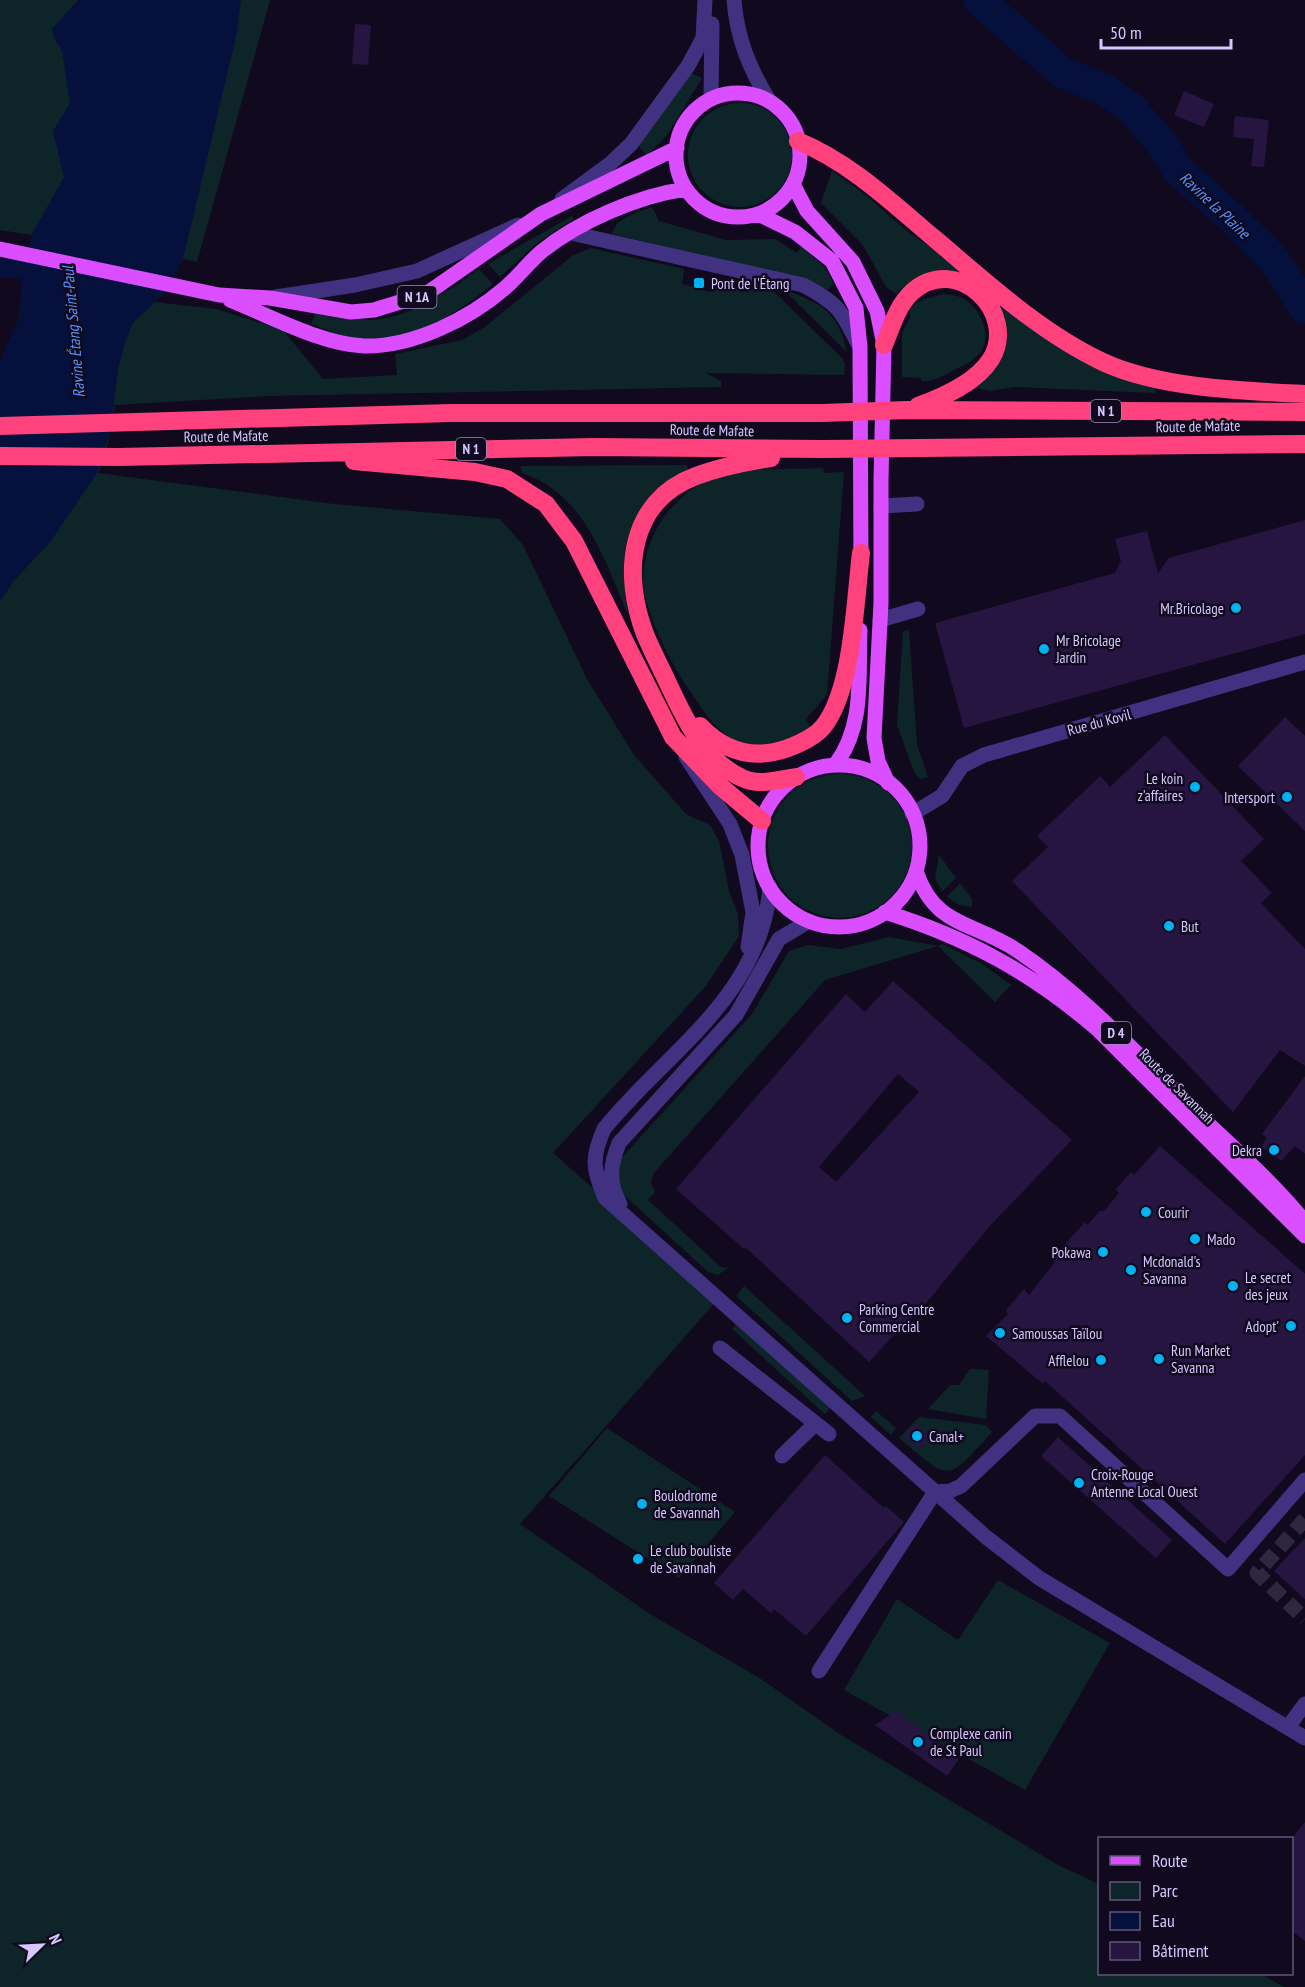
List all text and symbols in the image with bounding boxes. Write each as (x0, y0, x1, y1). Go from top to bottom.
scale bar (1101, 12, 1232, 50)
text: 50 m (1110, 21, 1142, 44)
water label: Ravine la Plaine (1176, 167, 1255, 244)
water label: Ravine Étang Saint-Paul (57, 264, 89, 399)
place label: Pont de l'Étang (711, 274, 789, 293)
marker: Pont de l'Étang (692, 276, 706, 290)
road number: N 1A (398, 286, 436, 308)
road number: N 1 (1091, 400, 1121, 422)
street label: Route de Mafate (1156, 416, 1240, 436)
street label: Route de Mafate (670, 420, 754, 440)
street label: Route de Mafate (184, 426, 268, 446)
road number: N 1 (456, 438, 486, 460)
place label: Mr.Bricolage (1160, 599, 1224, 618)
marker: Mr.Bricolage (1229, 601, 1243, 615)
place label: Mr Bricolage Jardin (1055, 631, 1121, 667)
marker: Mr Bricolage Jardin (1037, 642, 1051, 656)
street label: Rue du Kovil (1065, 704, 1133, 740)
place label: Le koin z’affaires (1138, 769, 1183, 805)
marker: Le koin z’affaires (1188, 780, 1202, 794)
place label: Intersport (1224, 788, 1275, 807)
marker: Intersport (1280, 790, 1294, 804)
place label: But (1181, 917, 1199, 936)
marker: But (1162, 919, 1176, 933)
road number: D 4 (1101, 1022, 1131, 1044)
street label: Route de Savannah (1135, 1044, 1219, 1128)
place label: Dekra (1232, 1141, 1262, 1160)
marker: Dekra (1267, 1143, 1281, 1157)
place label: Courir (1158, 1203, 1190, 1222)
marker: Courir (1139, 1205, 1153, 1219)
place label: Mado (1207, 1230, 1236, 1249)
marker: Mado (1188, 1232, 1202, 1246)
place label: Pokawa (1052, 1243, 1091, 1262)
marker: Pokawa (1096, 1245, 1110, 1259)
place label: Mcdonald's Savanna (1143, 1252, 1200, 1288)
marker: Mcdonald's Savanna (1124, 1263, 1138, 1277)
place label: Le secret des jeux (1245, 1268, 1291, 1304)
marker: Le secret des jeux (1226, 1279, 1240, 1293)
place label: Parking Centre Commercial (859, 1300, 934, 1336)
marker: Parking Centre Commercial (840, 1311, 854, 1325)
place label: Adopt' (1246, 1317, 1279, 1336)
marker: Adopt' (1284, 1319, 1298, 1333)
place label: Samoussas Taïlou (1012, 1324, 1102, 1343)
marker: Samoussas Taïlou (993, 1326, 1007, 1340)
place label: Run Market Savanna (1171, 1341, 1230, 1377)
place label: Afflelou (1048, 1351, 1089, 1370)
marker: Run Market Savanna (1152, 1352, 1166, 1366)
marker: Afflelou (1094, 1353, 1108, 1367)
place label: Canal+ (929, 1427, 964, 1446)
marker: Canal+ (910, 1429, 924, 1443)
place label: Croix-Rouge Antenne Local Ouest (1091, 1465, 1198, 1501)
marker: Croix-Rouge Antenne Local Ouest (1072, 1476, 1086, 1490)
place label: Boulodrome de Savannah (654, 1486, 720, 1522)
marker: Boulodrome de Savannah (635, 1497, 649, 1511)
place label: Le club bouliste de Savannah (650, 1541, 732, 1577)
marker: Le club bouliste de Savannah (631, 1552, 645, 1566)
place label: Complexe canin de St Paul (930, 1724, 1012, 1760)
marker: Complexe canin de St Paul (911, 1735, 925, 1749)
legend (1098, 1837, 1293, 1975)
text: Route (1152, 1849, 1188, 1872)
text: Parc (1152, 1879, 1179, 1902)
text: Eau (1152, 1909, 1175, 1932)
north arrow (12, 1915, 72, 1975)
text: N (45, 1931, 67, 1947)
text: Bâtiment (1152, 1939, 1209, 1962)

